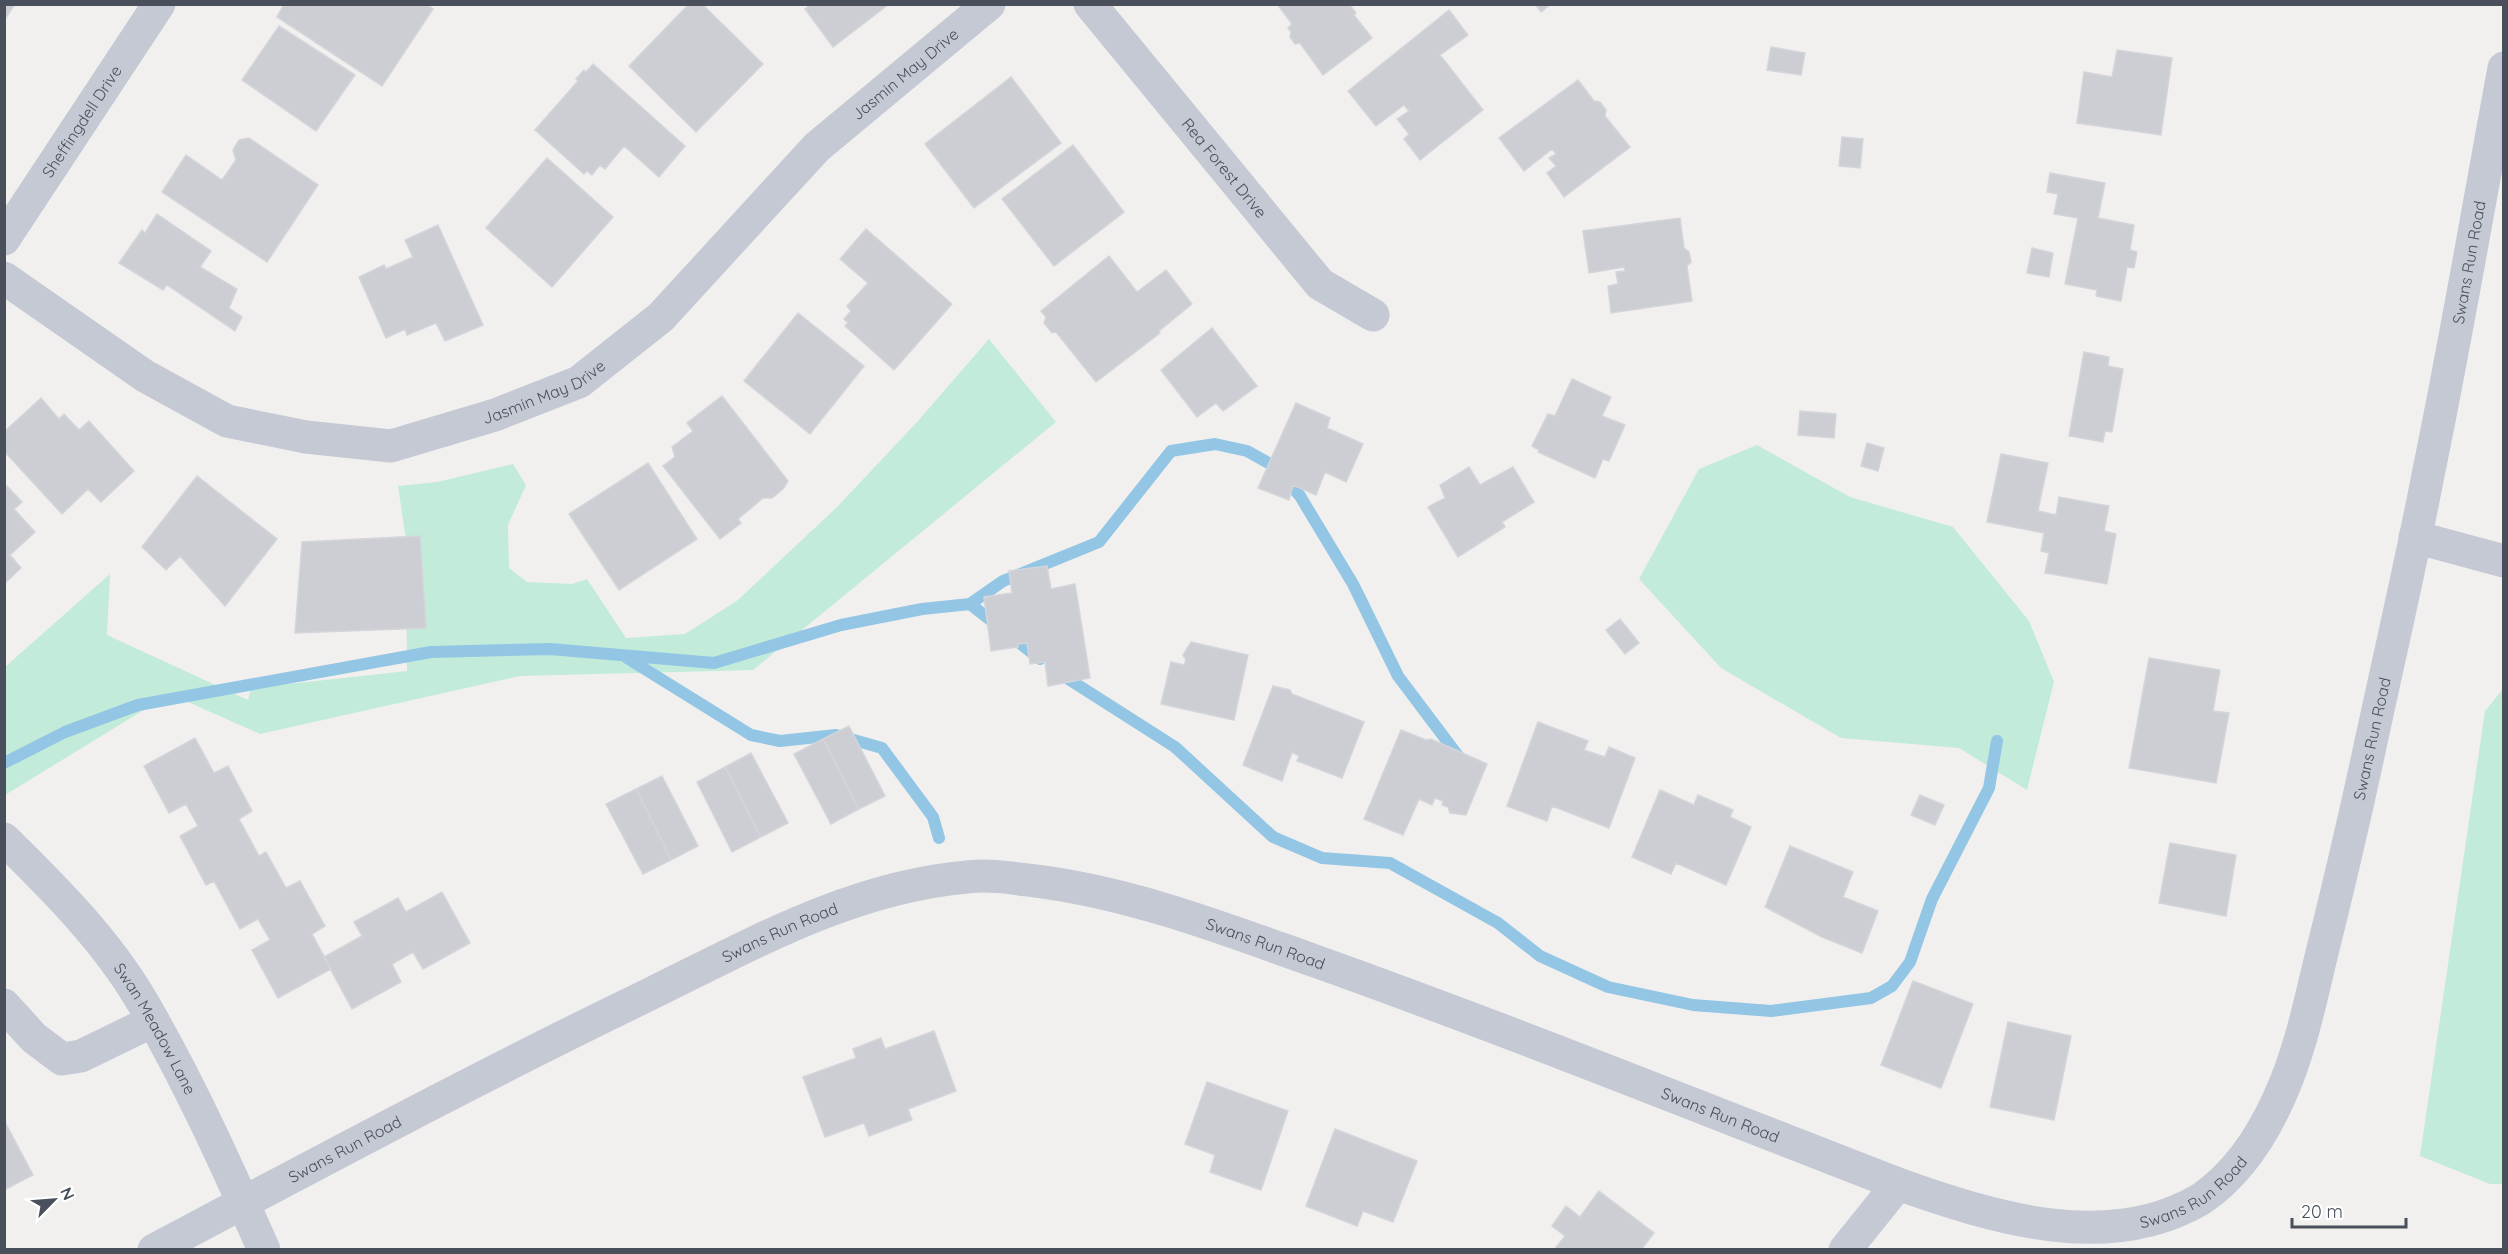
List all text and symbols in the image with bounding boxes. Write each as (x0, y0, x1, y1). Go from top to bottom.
street label: Jasmin May Drive (848, 24, 963, 124)
street label: Sheffingdell Drive (37, 62, 126, 181)
street label: Rea Forest Drive (1178, 114, 1271, 222)
street label: Swans Run Road (2448, 199, 2490, 326)
street label: Jasmin May Drive (480, 355, 609, 428)
street label: Swans Run Road (2349, 675, 2395, 802)
street label: Swans Run Road (718, 898, 841, 967)
street label: Swans Run Road (1203, 913, 1328, 974)
street label: Swan Meadow Lane (110, 959, 201, 1098)
street label: Swans Run Road (1659, 1083, 1782, 1147)
street label: Swans Run Road (285, 1111, 405, 1187)
street label: Swans Run Road (2138, 1152, 2251, 1232)
north arrow (24, 1170, 84, 1230)
text: N (56, 1184, 79, 1203)
scale bar (2292, 1191, 2406, 1229)
text: 20 m (2301, 1200, 2343, 1223)

